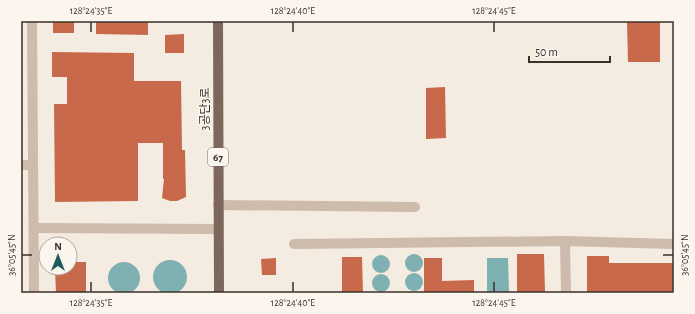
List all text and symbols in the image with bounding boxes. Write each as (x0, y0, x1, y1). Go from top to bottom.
text: 128°24'35"E (70, 6, 112, 16)
text: 128°24'40"E (271, 6, 315, 16)
text: 128°24'45"E (472, 6, 516, 16)
scale bar (529, 38, 610, 64)
text: 50 m (535, 46, 558, 58)
street label: 3공단3로 (199, 87, 211, 131)
road number: 67 (208, 148, 228, 166)
text: 36°05'45"N (7, 234, 17, 276)
text: 36°05'45"N (680, 234, 690, 276)
north arrow (38, 236, 78, 276)
text: N (54, 241, 62, 252)
text: 128°24'35"E (70, 298, 112, 308)
text: 128°24'40"E (271, 298, 315, 308)
text: 128°24'45"E (472, 298, 516, 308)

